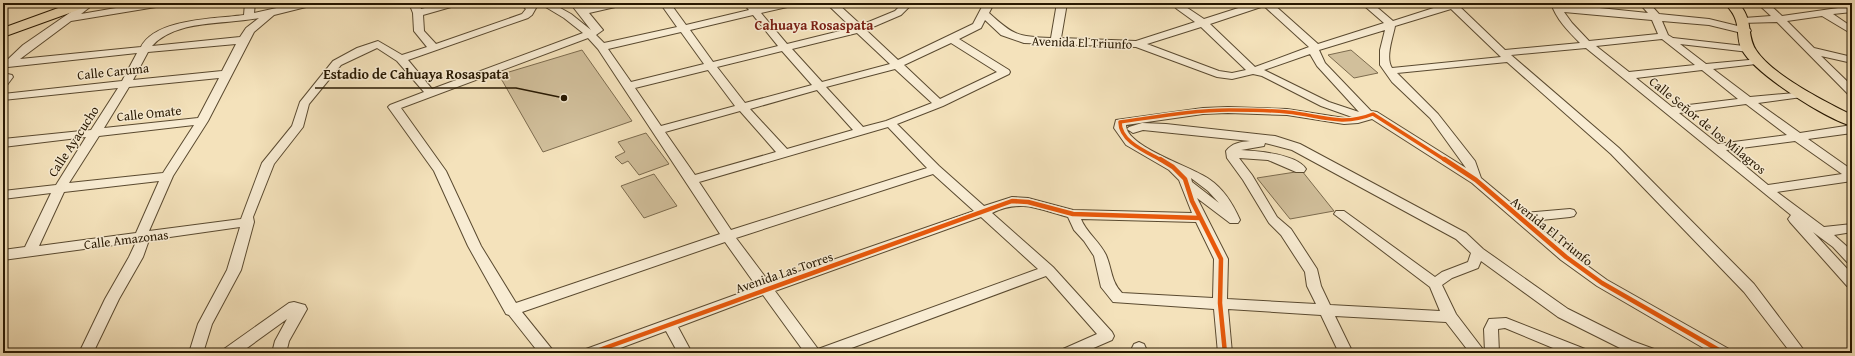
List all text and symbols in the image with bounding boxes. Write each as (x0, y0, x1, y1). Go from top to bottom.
district label: Cahuaya Rosaspata (755, 15, 874, 35)
street label: Avenida El Triunfo (1031, 31, 1133, 54)
street label: Calle Caruma (76, 58, 151, 85)
callout: Estadio de Cahuaya Rosaspata (315, 62, 516, 88)
text: Estadio de Cahuaya Rosaspata (323, 64, 510, 84)
street label: Calle Señor de los Milagros (1645, 72, 1770, 179)
street label: Calle Omate (116, 101, 182, 126)
street label: Calle Ayacucho (43, 102, 104, 181)
street label: Avenida El Triunfo (1506, 192, 1597, 271)
street label: Calle Amazonas (83, 225, 169, 254)
street label: Avenida Las Torres (733, 247, 836, 298)

